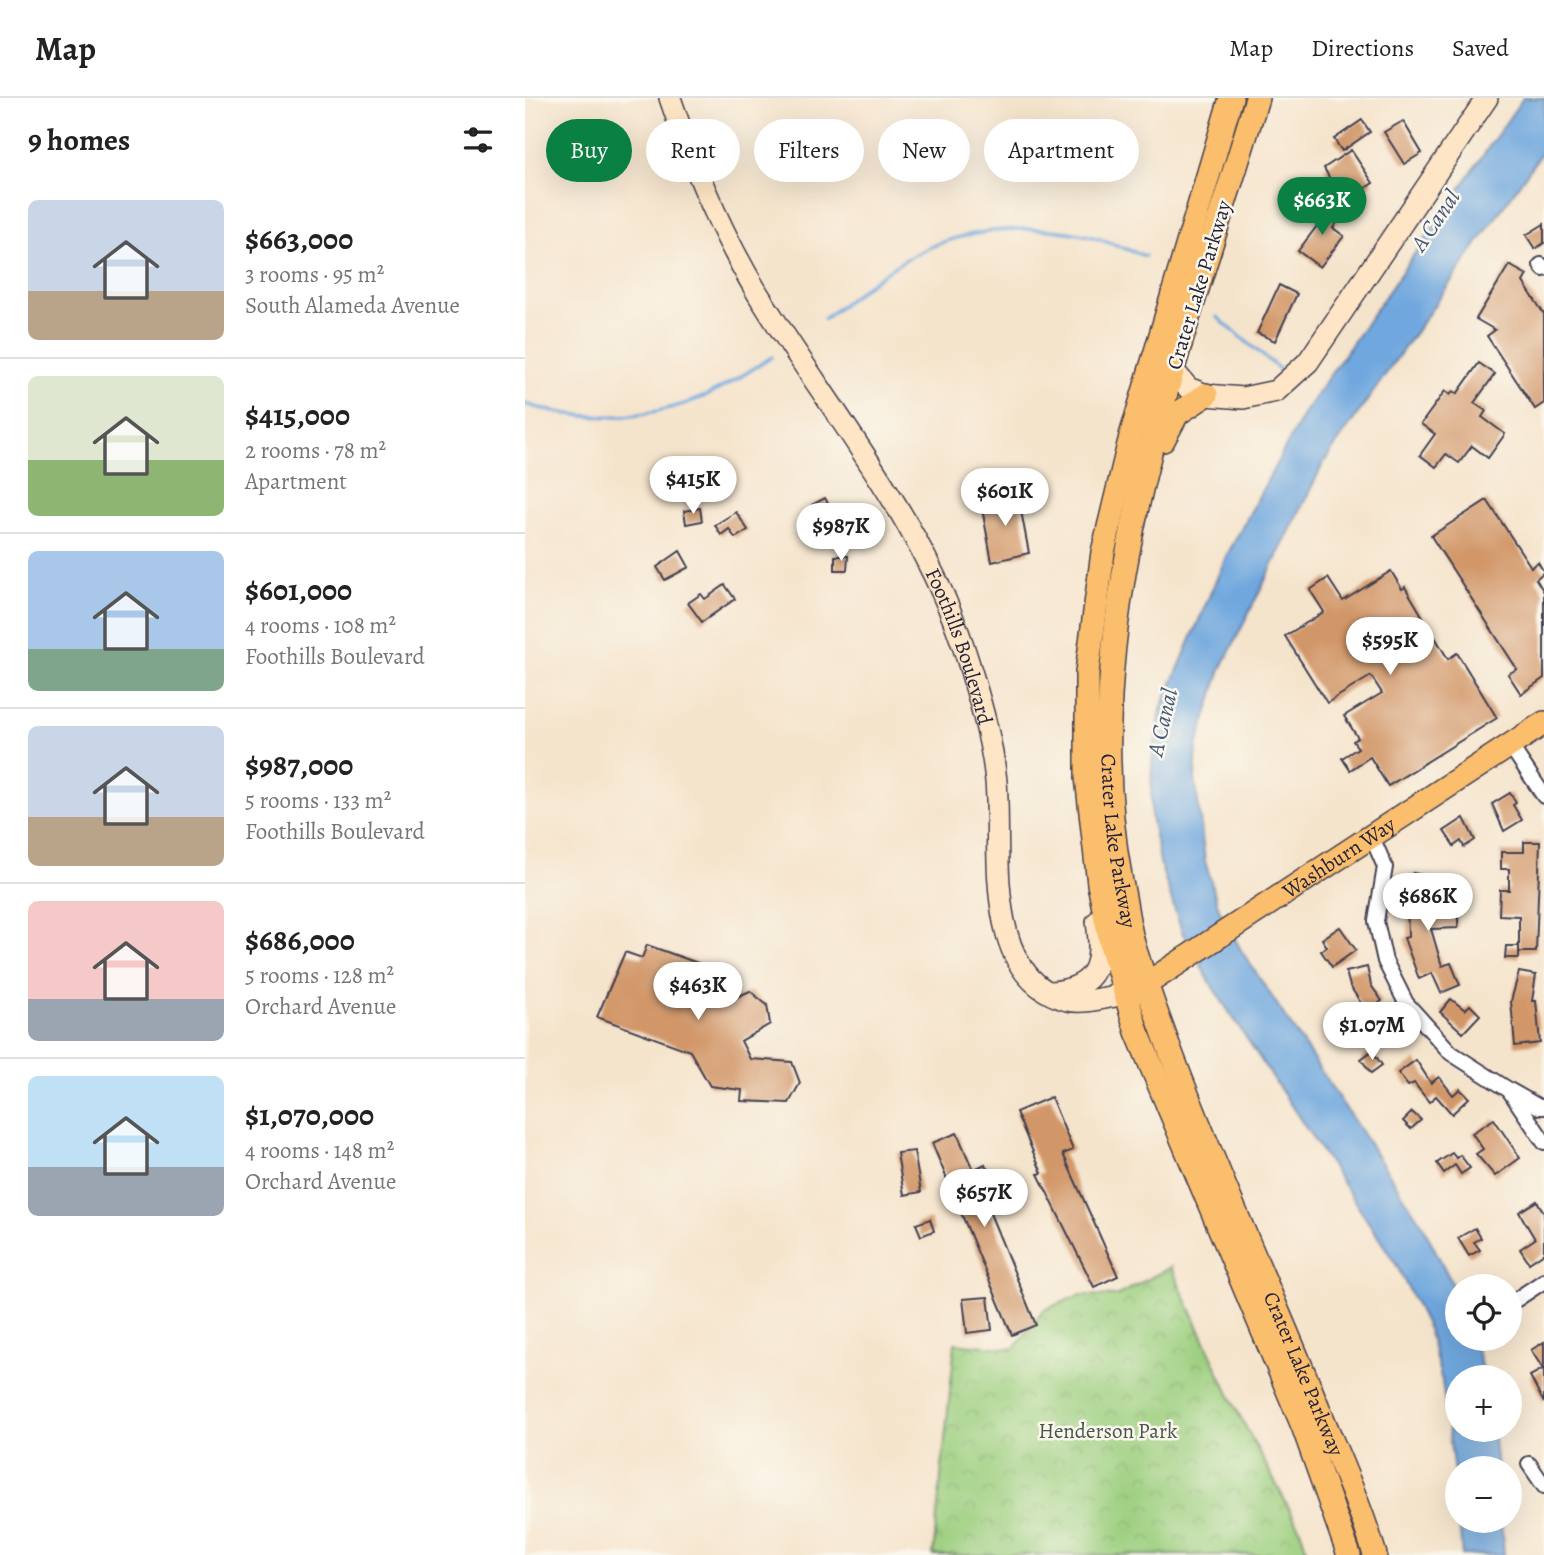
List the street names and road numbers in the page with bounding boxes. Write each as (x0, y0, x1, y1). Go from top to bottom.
street label: Crater Lake Parkway (1160, 196, 1238, 373)
street label: Foothills Boulevard (919, 563, 1000, 728)
street label: Crater Lake Parkway (1095, 753, 1143, 931)
street label: Washburn Way (1276, 810, 1401, 905)
street label: Crater Lake Parkway (1257, 1287, 1351, 1461)

